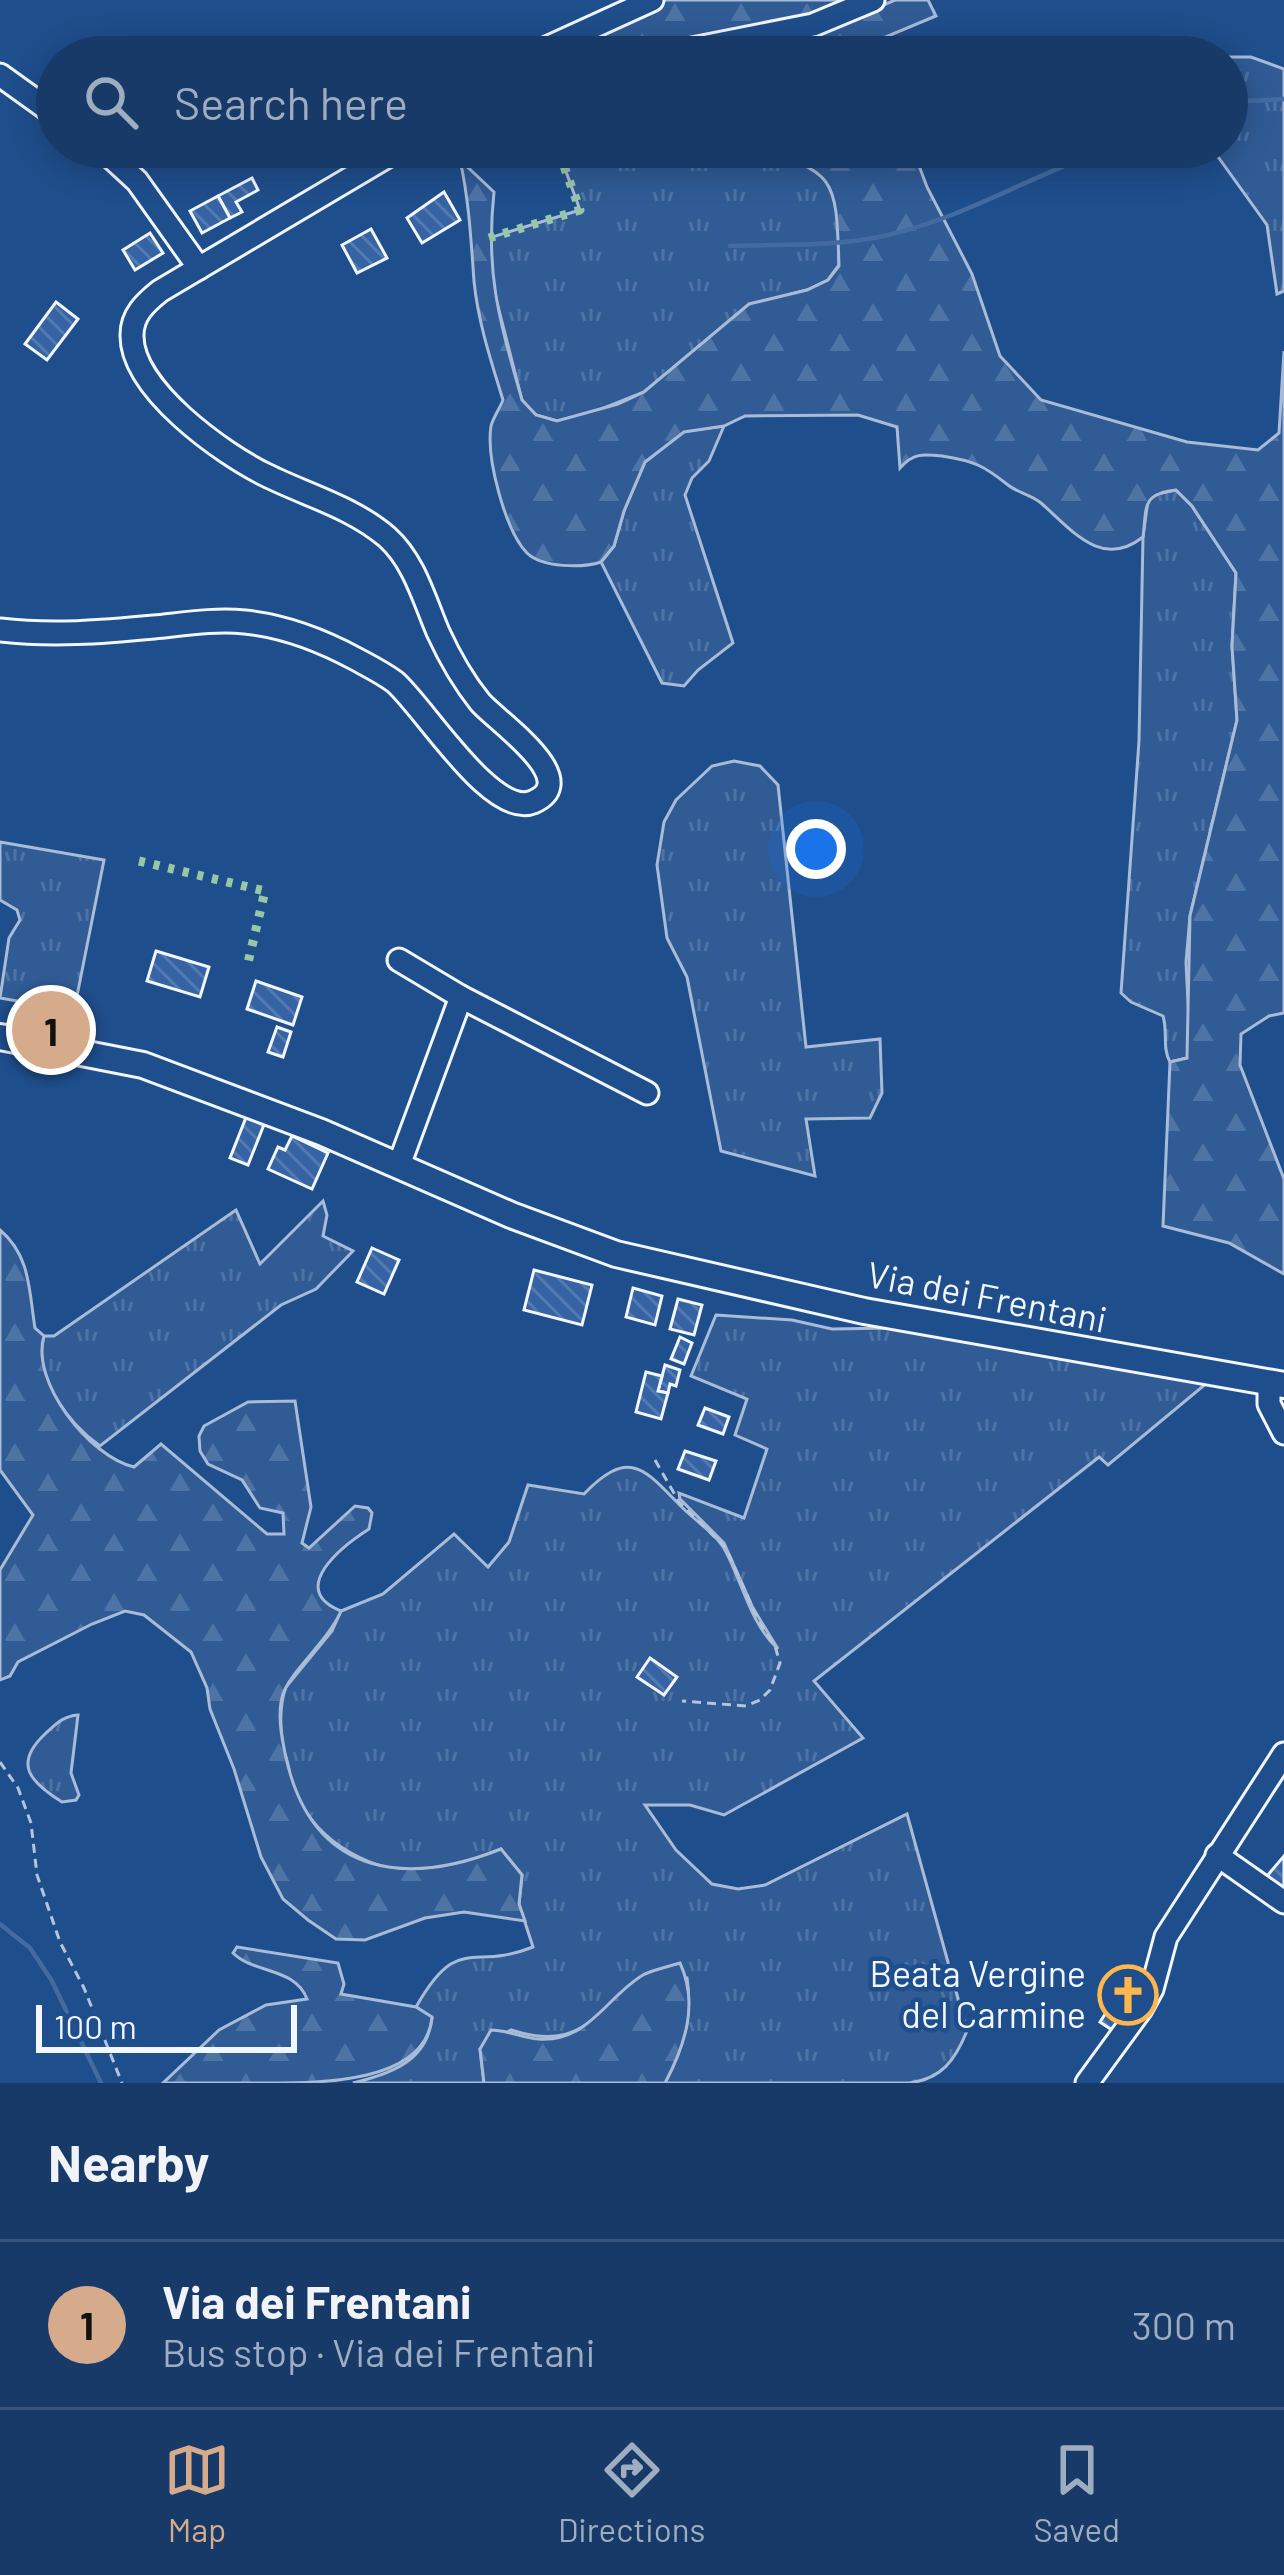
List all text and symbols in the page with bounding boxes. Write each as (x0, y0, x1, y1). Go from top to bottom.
search box (36, 36, 1248, 168)
icon: search (78, 69, 144, 135)
text: Search here (174, 75, 408, 129)
your location (786, 819, 846, 879)
pin: 1 (12, 985, 90, 1075)
street label: Via dei Frentani (864, 1251, 1111, 1340)
place label: Beata Vergine del Carmine (869, 1951, 1086, 2035)
church icon: Beata Vergine del Carmine (1097, 1964, 1159, 2026)
scale bar (36, 1999, 297, 2052)
text: 100 m (54, 2006, 137, 2046)
text: Nearby (48, 2131, 209, 2192)
text: Via dei Frentani (162, 2274, 471, 2328)
text: 1 (80, 2301, 94, 2348)
text: 300 m (1132, 2301, 1236, 2348)
text: Bus stop · Via dei Frentani (162, 2328, 595, 2375)
tab: Map (164, 2437, 230, 2549)
tab: Directions (558, 2437, 705, 2549)
tab: Saved (1033, 2437, 1120, 2549)

